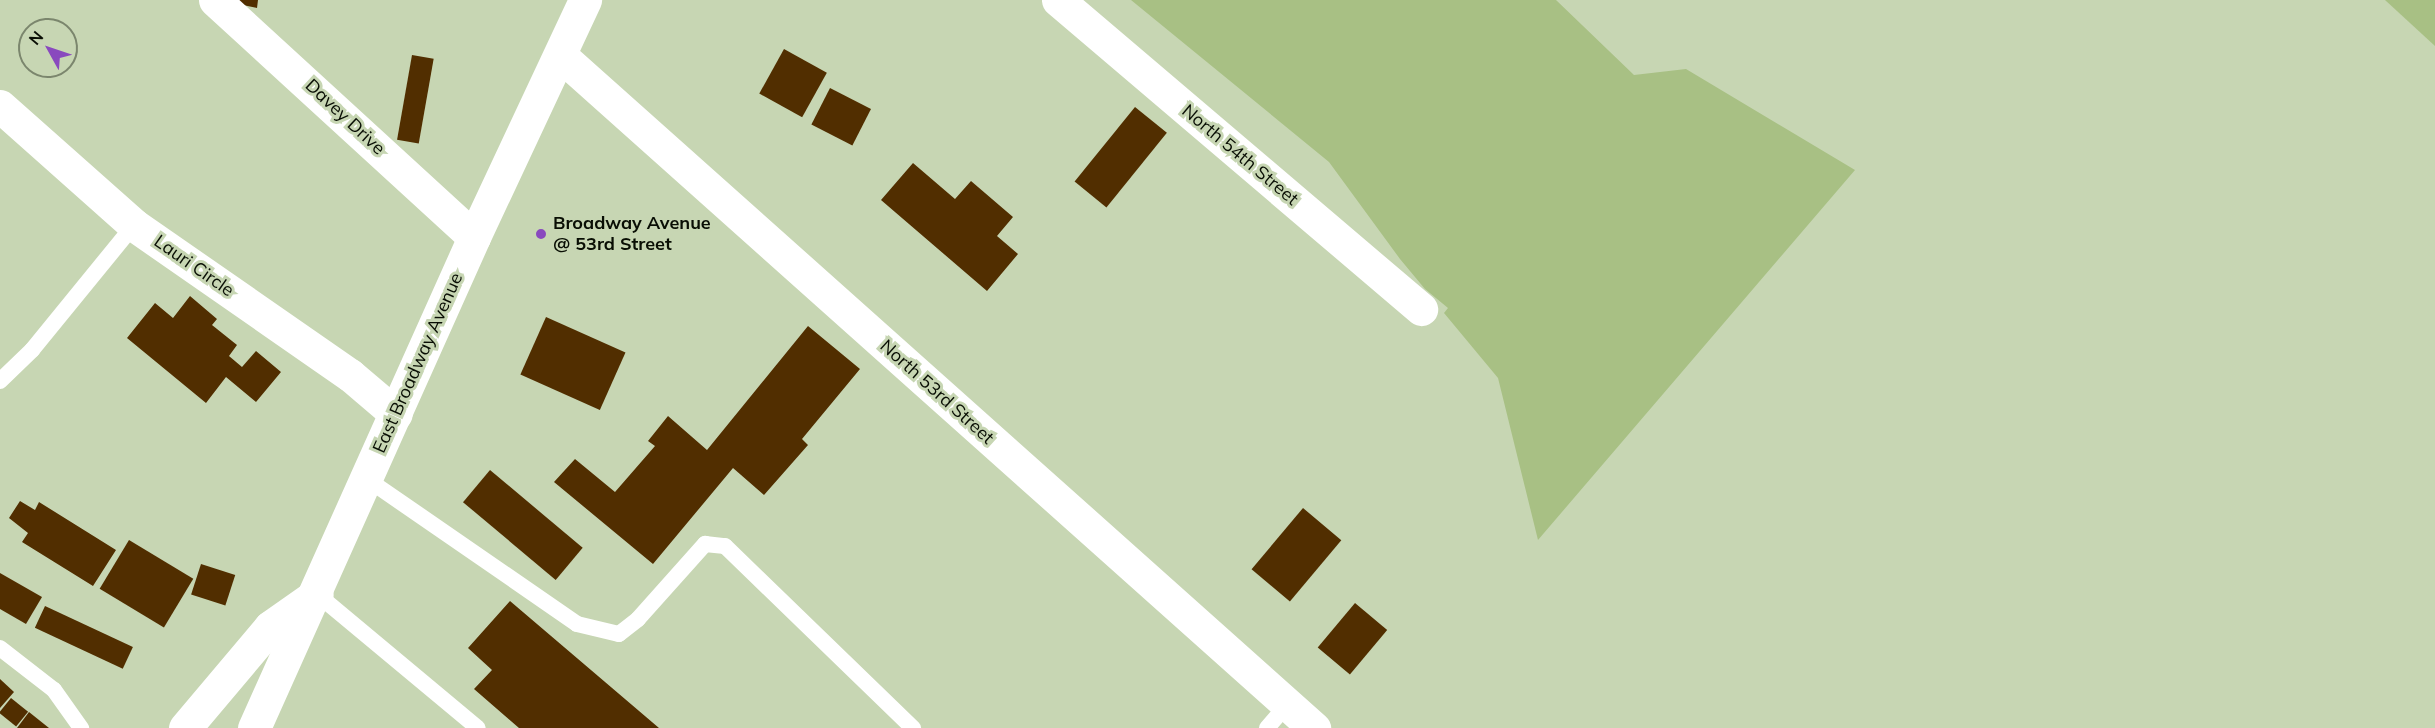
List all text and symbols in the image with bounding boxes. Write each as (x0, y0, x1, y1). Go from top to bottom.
north arrow (18, 18, 78, 78)
text: N (24, 27, 47, 49)
street label: Davey Drive (301, 75, 389, 159)
street label: North 54th Street (1177, 100, 1303, 210)
place label: Broadway Avenue @ 53rd Street (553, 213, 711, 256)
marker: Broadway Avenue @ 53rd Street (534, 227, 548, 241)
street label: Lauri Circle (150, 231, 238, 301)
street label: East Broadway Avenue (369, 270, 467, 456)
street label: North 53rd Street (876, 335, 998, 449)

